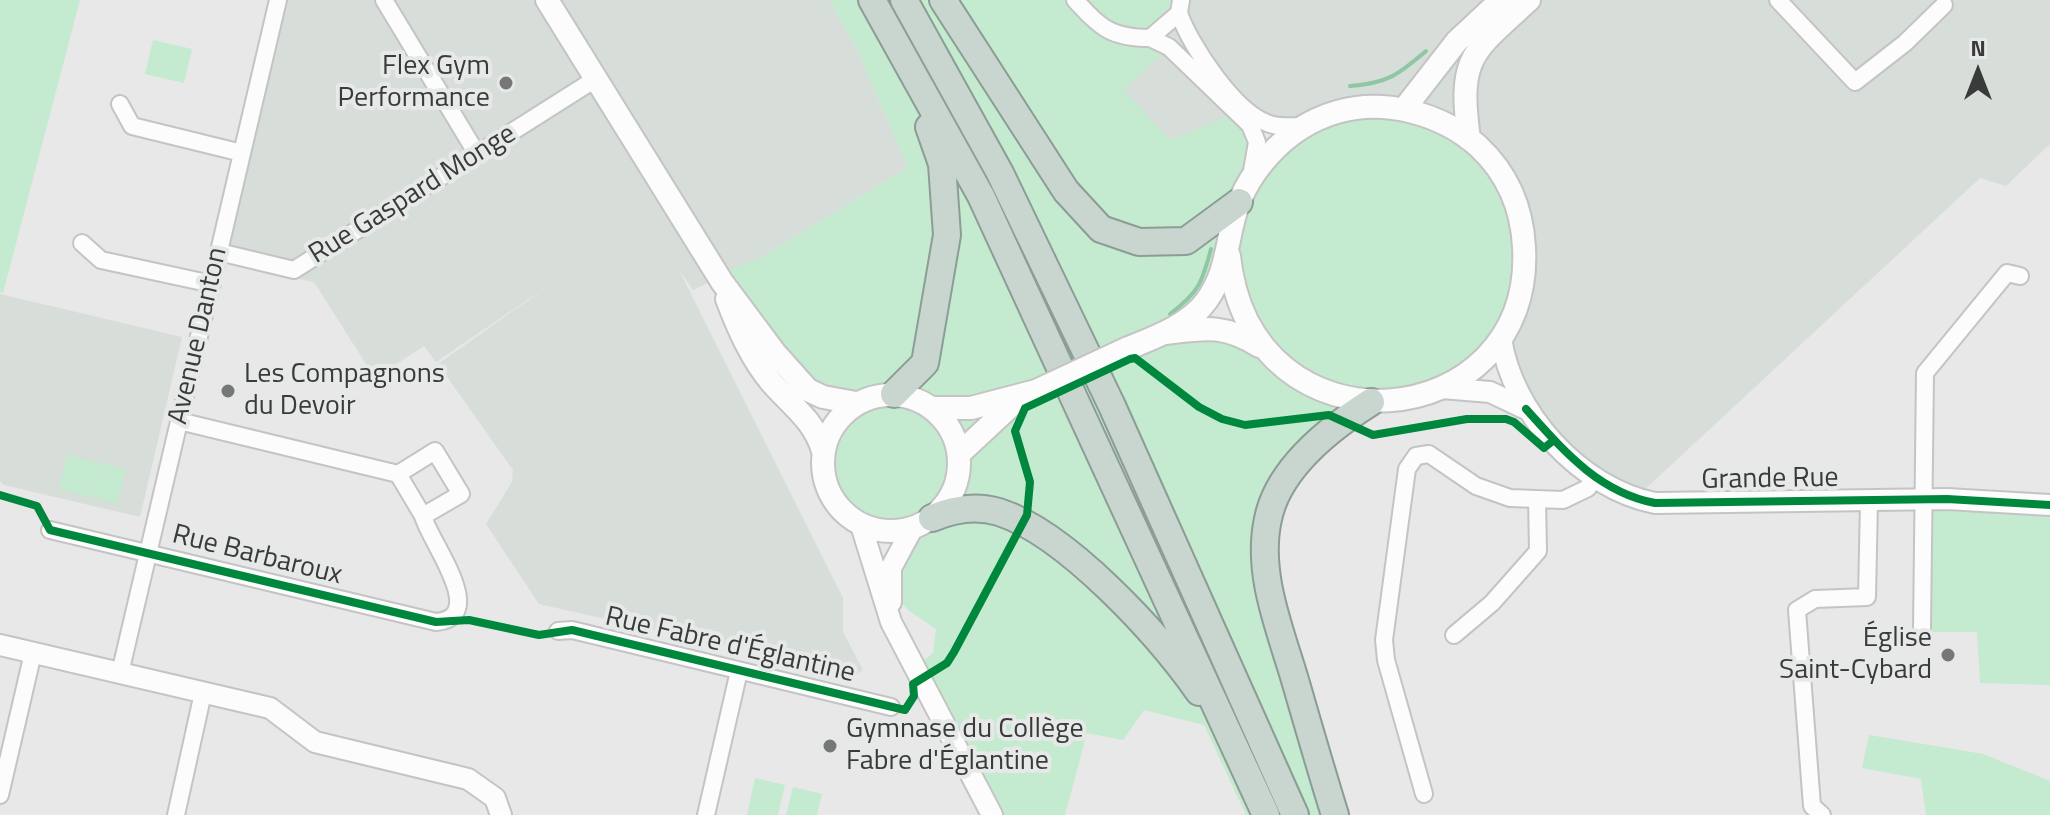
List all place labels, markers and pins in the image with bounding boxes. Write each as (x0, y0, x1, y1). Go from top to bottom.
place label: Flex Gym Performance (338, 50, 490, 116)
marker: Flex Gym Performance (497, 74, 515, 92)
place label: Les Compagnons du Devoir (244, 358, 445, 424)
marker: Les Compagnons du Devoir (219, 382, 237, 400)
place label: Église Saint-Cybard (1779, 622, 1932, 688)
marker: Église Saint-Cybard (1939, 646, 1957, 664)
place label: Gymnase du Collège Fabre d'Églantine (846, 713, 1084, 779)
marker: Gymnase du Collège Fabre d'Églantine (821, 737, 839, 755)

